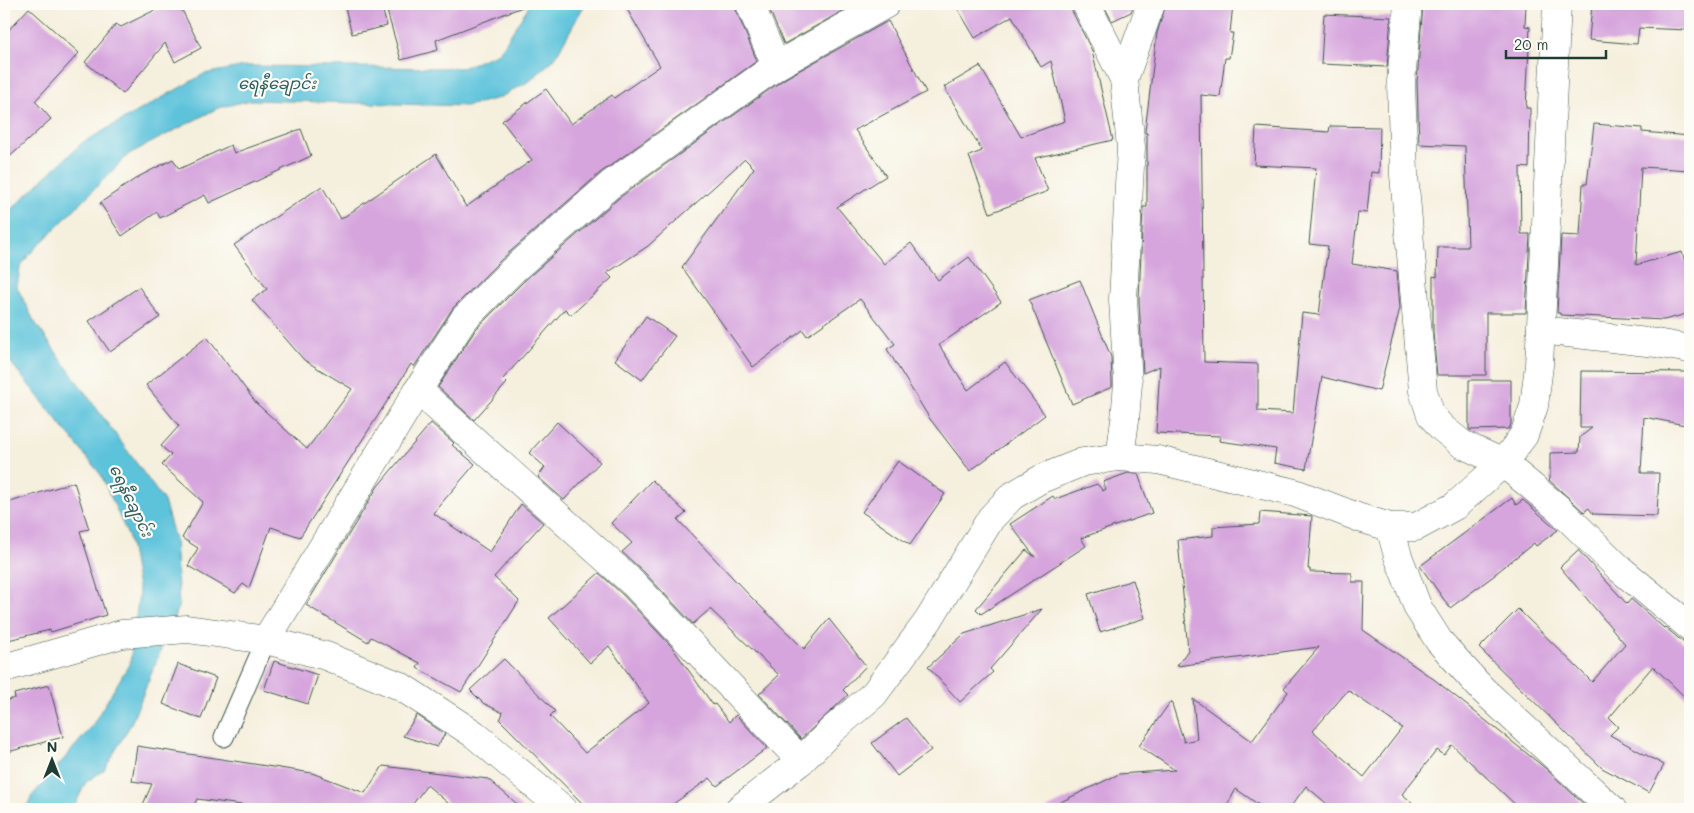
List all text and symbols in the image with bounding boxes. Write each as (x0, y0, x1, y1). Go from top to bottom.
scale bar (1506, 28, 1606, 60)
text: 20 m (1514, 34, 1548, 54)
water label: ရေနီချောင်း (238, 72, 317, 97)
water label: ရေနီချောင်း (102, 460, 159, 543)
north arrow (28, 736, 78, 786)
text: N (47, 737, 57, 756)

